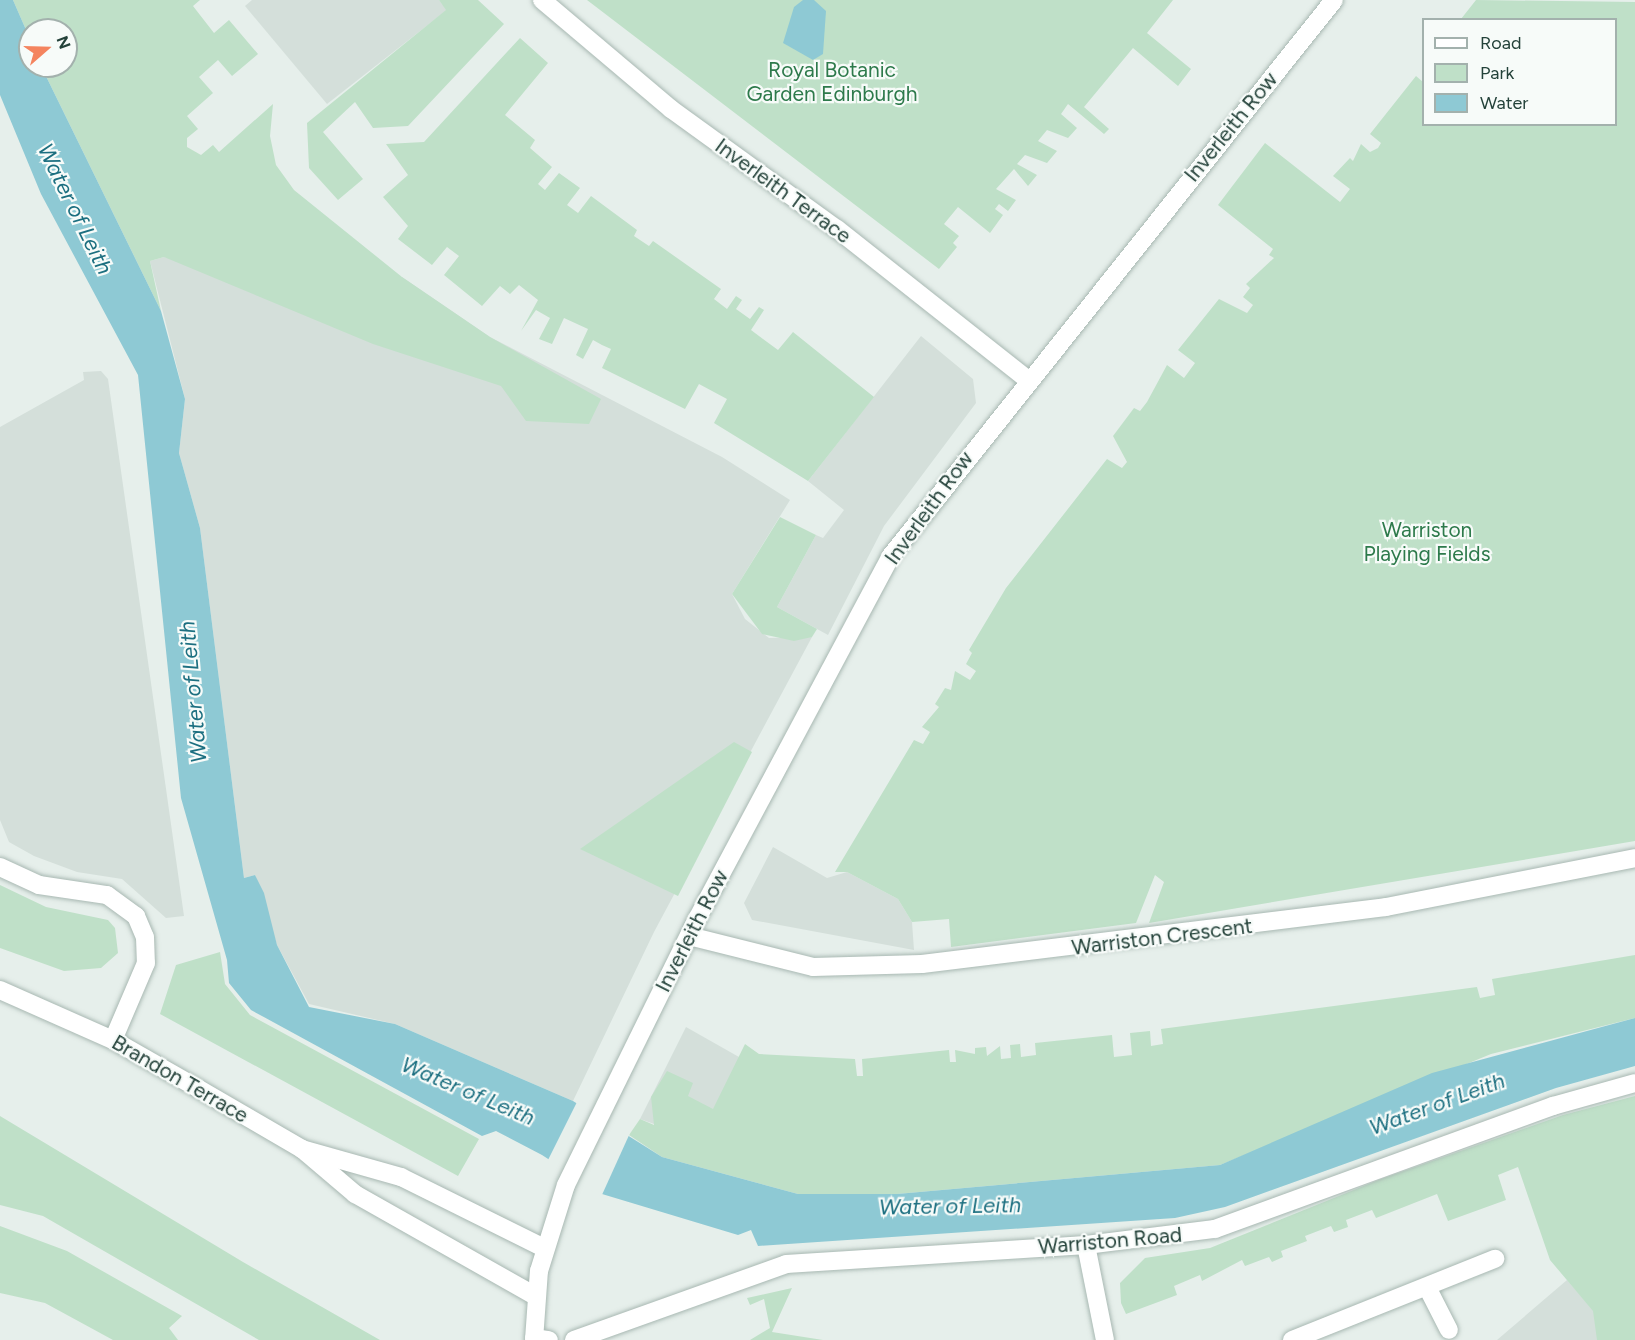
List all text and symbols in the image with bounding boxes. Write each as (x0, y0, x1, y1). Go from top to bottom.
north arrow (18, 18, 78, 78)
legend (1422, 18, 1617, 126)
text: Road (1480, 32, 1521, 54)
text: N (52, 33, 75, 51)
park label: Royal Botanic Garden Edinburgh (747, 57, 917, 107)
text: Park (1480, 62, 1514, 84)
street label: Inverleith Row (1179, 67, 1283, 187)
text: Water (1480, 92, 1528, 114)
street label: Inverleith Terrace (710, 133, 856, 249)
water label: Water of Leith (32, 139, 118, 279)
street label: Inverleith Row (879, 446, 979, 570)
park label: Warriston Playing Fields (1364, 517, 1490, 567)
water label: Water of Leith (174, 620, 212, 764)
street label: Inverleith Row (650, 866, 734, 996)
street label: Warriston Crescent (1070, 913, 1254, 961)
street label: Brandon Terrace (107, 1030, 253, 1128)
water label: Water of Leith (397, 1051, 539, 1131)
water label: Water of Leith (1366, 1067, 1508, 1141)
water label: Water of Leith (879, 1192, 1021, 1220)
street label: Warriston Road (1037, 1222, 1183, 1260)

